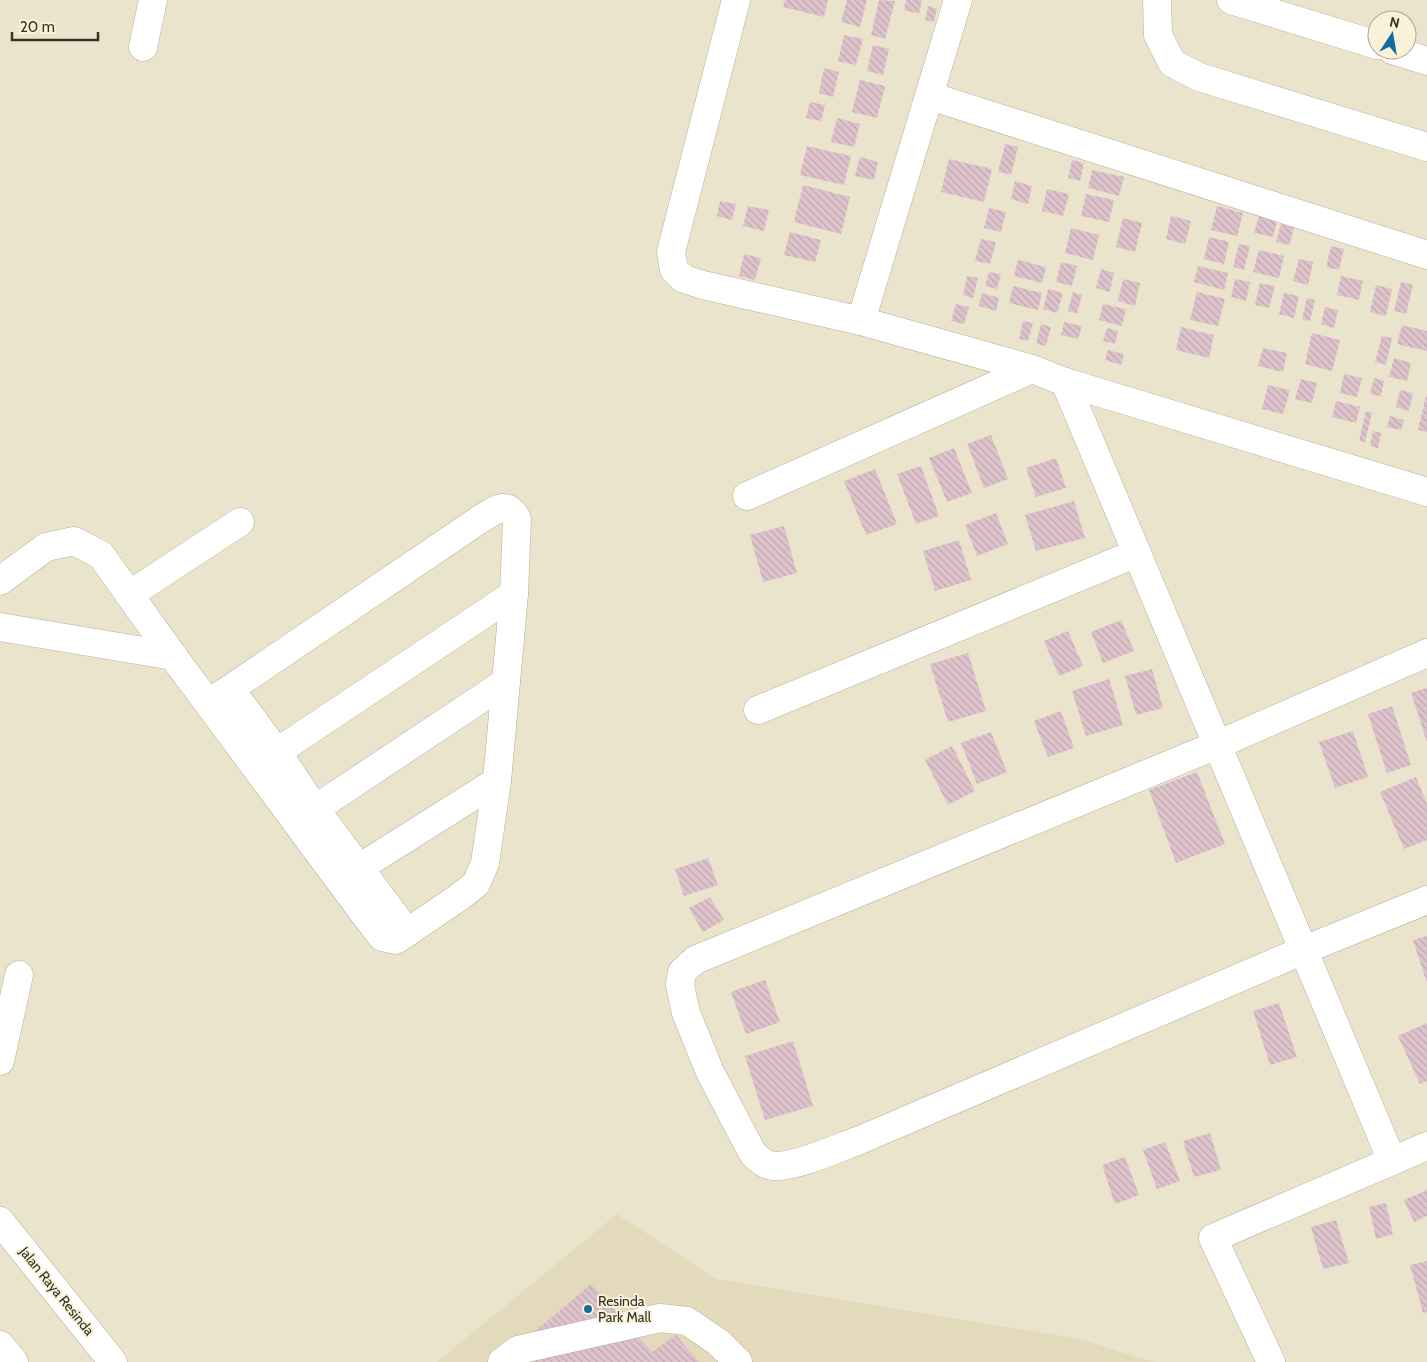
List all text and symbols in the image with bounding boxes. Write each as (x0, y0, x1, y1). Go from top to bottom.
scale bar (12, 10, 99, 42)
north arrow (1367, 10, 1417, 60)
text: N (1388, 12, 1401, 32)
text: 20 m (20, 18, 55, 36)
street label: Jalan Raya Resinda (15, 1242, 99, 1339)
place label: Resinda Park Mall (598, 1292, 652, 1326)
marker: Resinda Park Mall (582, 1303, 594, 1315)

